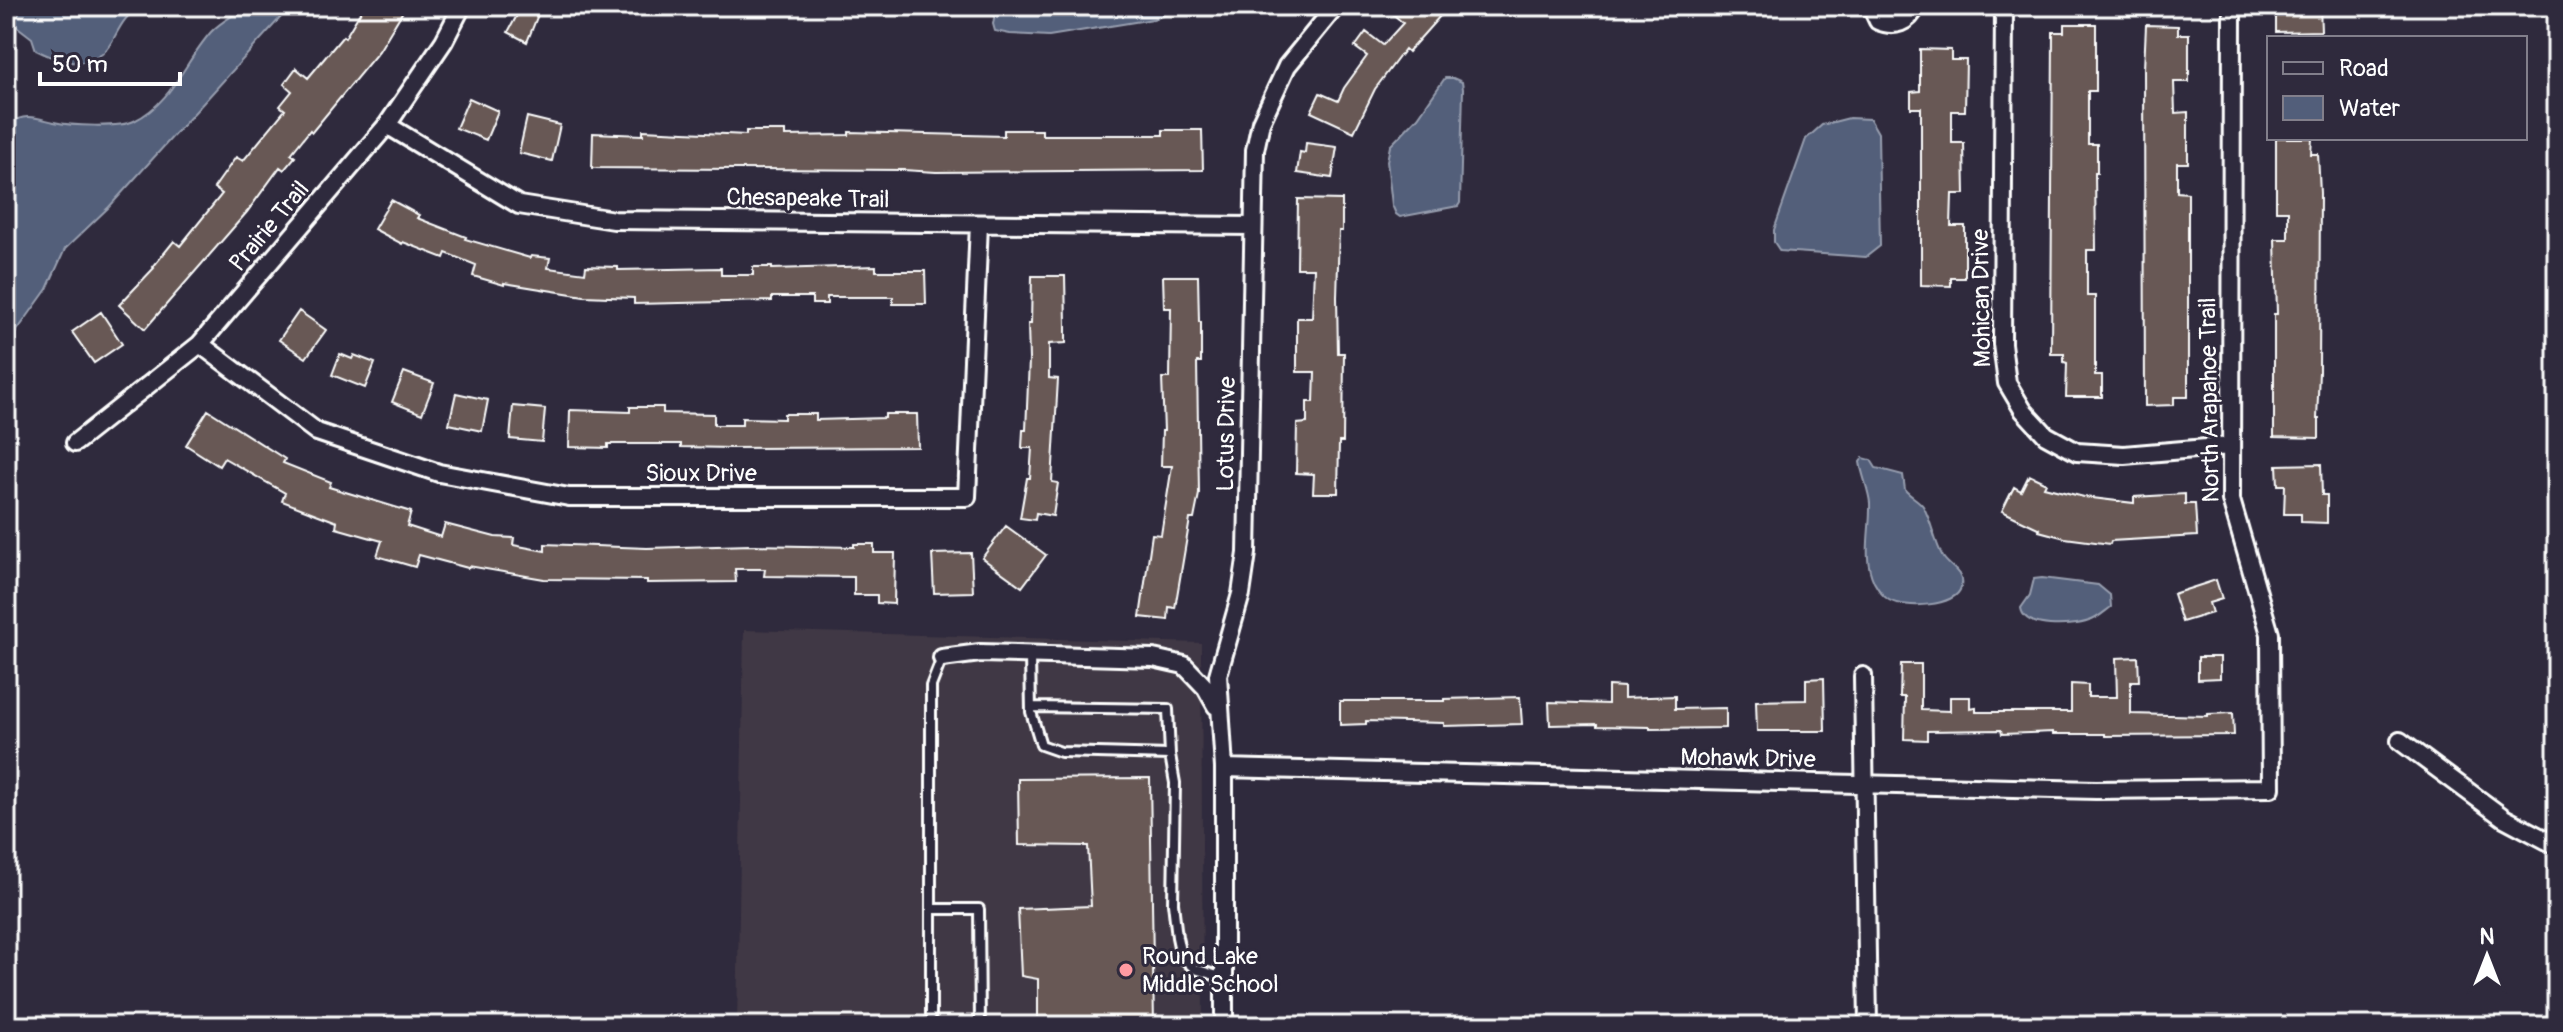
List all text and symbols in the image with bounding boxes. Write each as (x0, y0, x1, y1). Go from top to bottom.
scale bar (40, 36, 180, 86)
legend (2267, 36, 2527, 140)
text: 50 m (52, 50, 108, 79)
text: Road (2339, 54, 2389, 83)
text: Water (2339, 94, 2400, 123)
street label: Prairie Trail (223, 175, 316, 277)
street label: Chesapeake Trail (726, 183, 890, 214)
street label: Mohican Drive (1966, 228, 1997, 368)
street label: North Arapahoe Trail (2193, 297, 2226, 503)
street label: Lotus Drive (1211, 376, 1242, 492)
street label: Sioux Drive (645, 459, 757, 488)
street label: Mohawk Drive (1680, 743, 1816, 774)
north arrow (2447, 916, 2527, 996)
text: N (2480, 923, 2495, 951)
place label: Round Lake Middle School (1142, 942, 1279, 999)
marker: Round Lake Middle School (1117, 961, 1135, 979)

